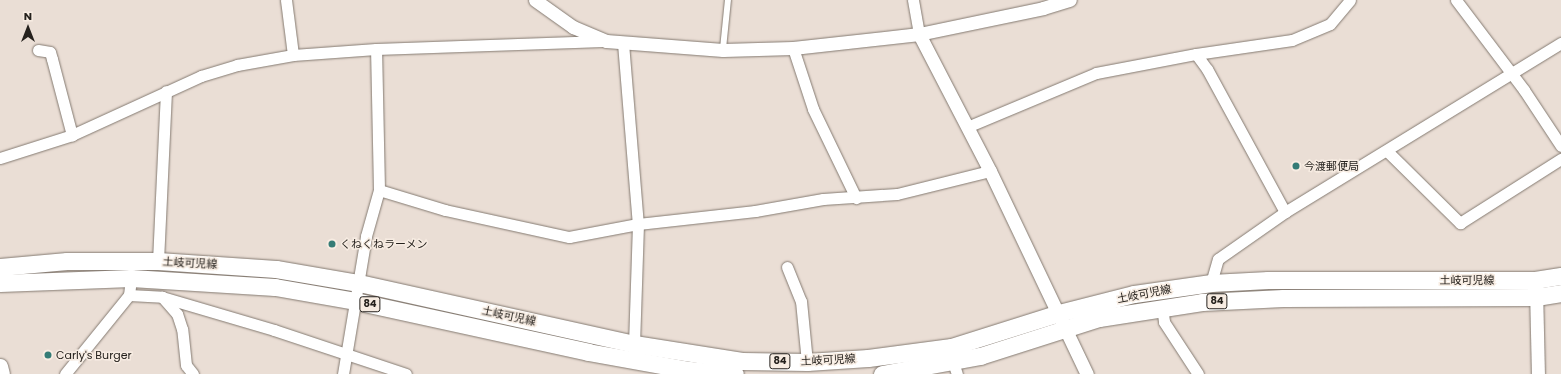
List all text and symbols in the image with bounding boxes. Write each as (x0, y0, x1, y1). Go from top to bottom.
north arrow (8, 8, 48, 48)
text: N (24, 8, 32, 24)
place label: 今渡郵便局 (1304, 159, 1359, 173)
marker: 今渡郵便局 (1291, 161, 1301, 171)
place label: くねくねラーメン (340, 237, 428, 251)
marker: くねくねラーメン (327, 239, 337, 249)
street label: 土岐可児線 (162, 255, 218, 271)
street label: 土岐可児線 (1440, 273, 1494, 287)
street label: 土岐可児線 (1116, 282, 1172, 306)
road number: 84 (1206, 293, 1228, 309)
road number: 84 (359, 296, 381, 312)
street label: 土岐可児線 (481, 304, 537, 328)
place label: Carly's Burger (56, 348, 132, 362)
marker: Carly's Burger (43, 350, 53, 360)
street label: 土岐可児線 (800, 352, 856, 368)
road number: 84 (769, 353, 791, 369)

